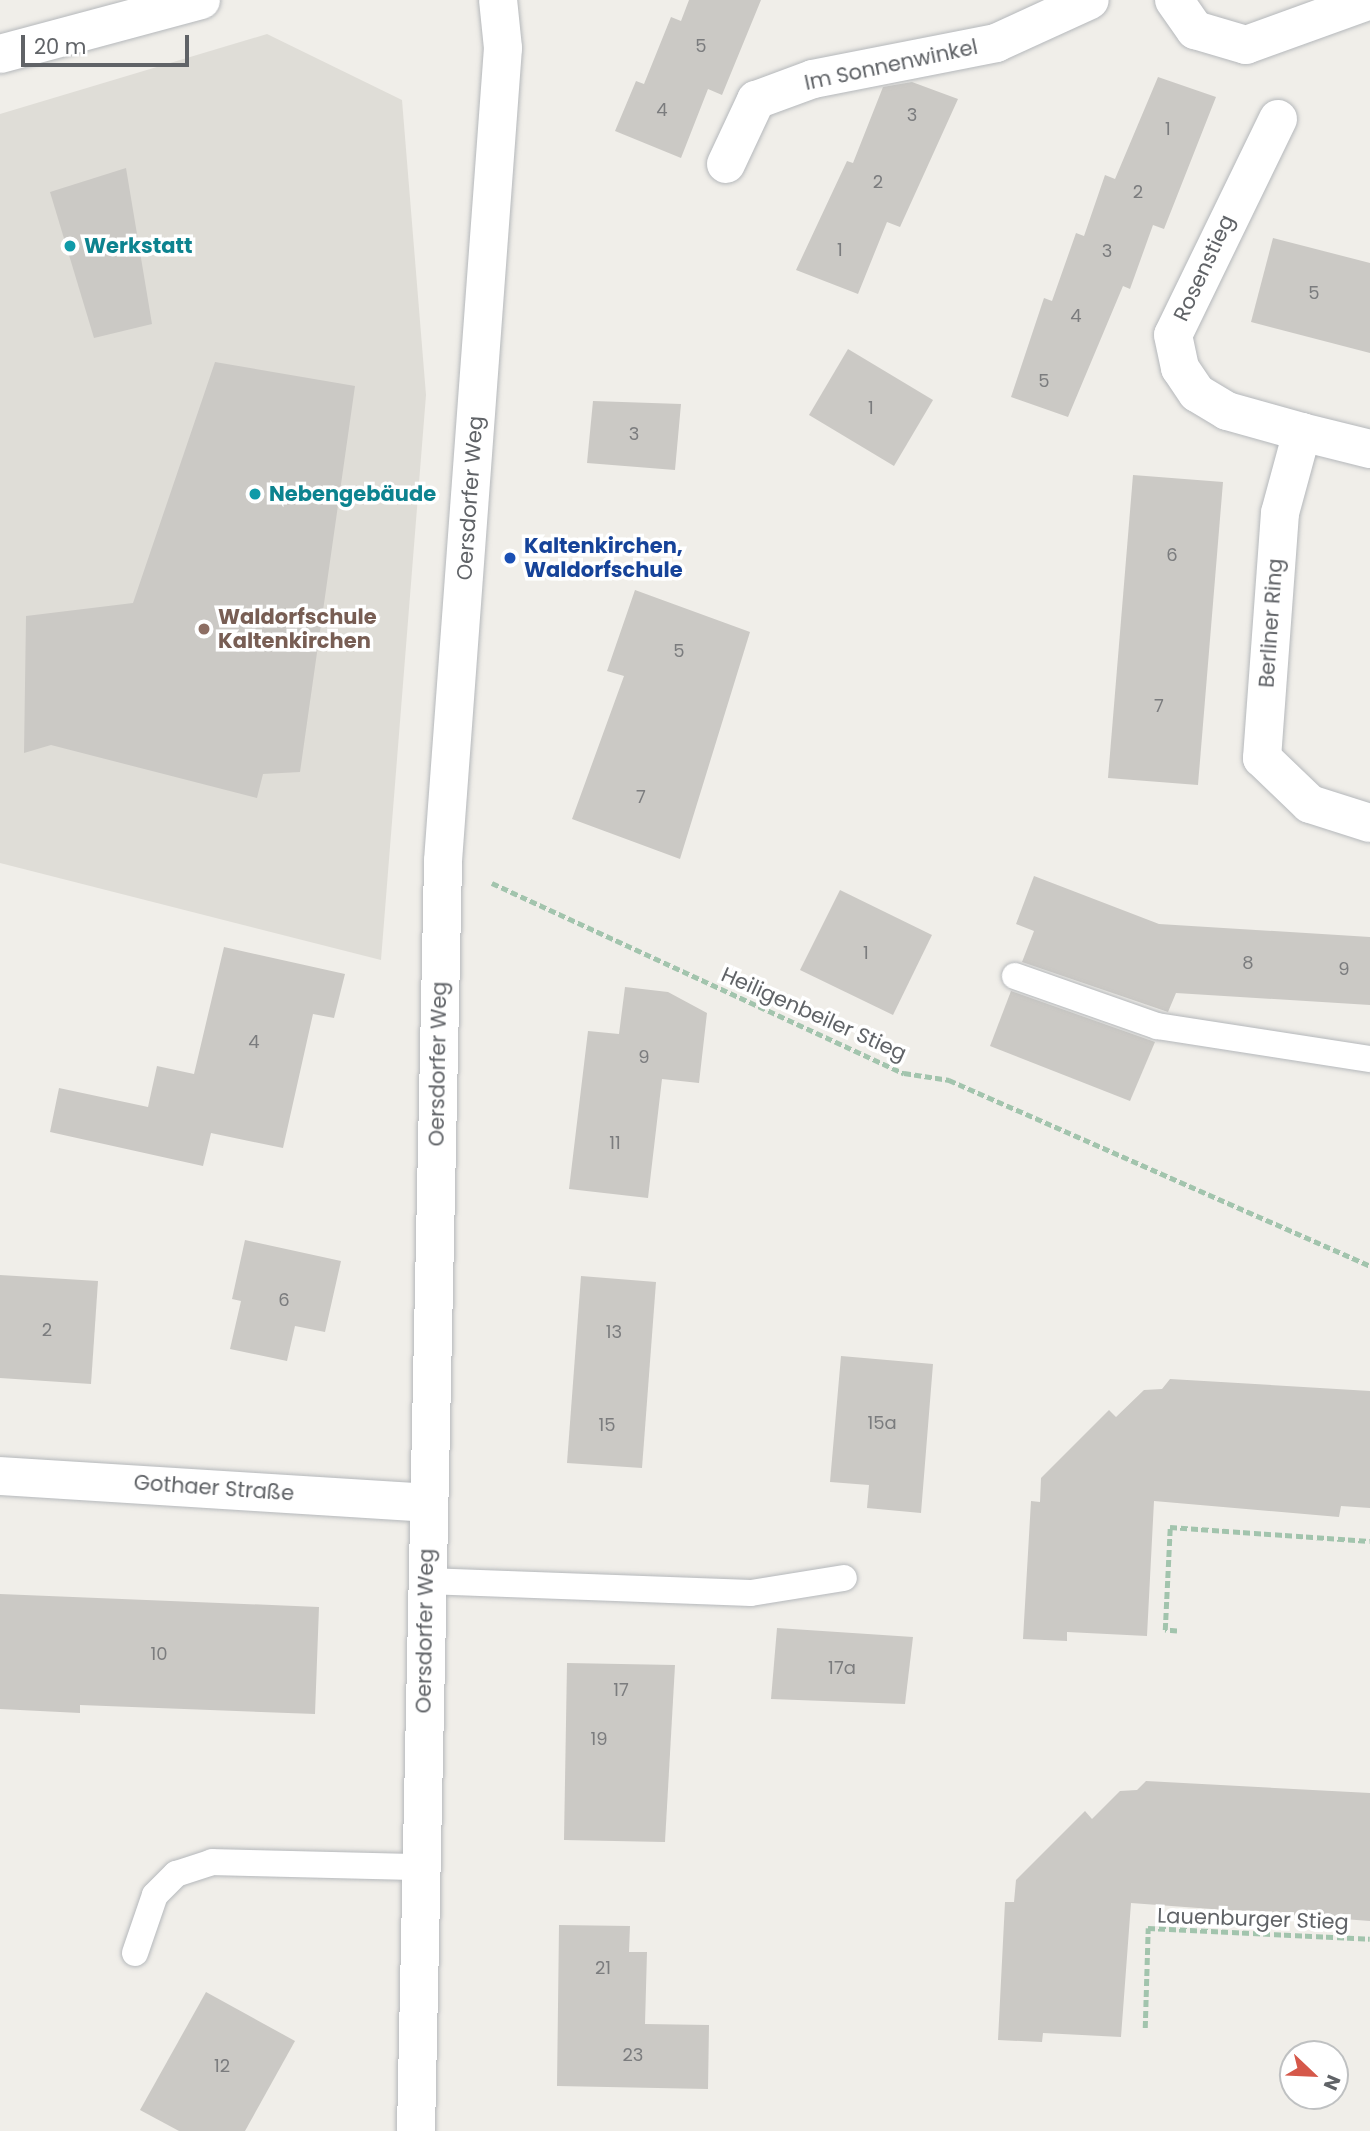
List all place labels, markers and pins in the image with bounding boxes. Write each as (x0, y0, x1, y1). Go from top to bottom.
place label: Werkstatt (84, 233, 193, 259)
marker: Werkstatt (62, 238, 78, 254)
place label: Nebengebäude (269, 481, 436, 507)
marker: Nebengebäude (247, 486, 263, 502)
place label: Kaltenkirchen, Waldorfschule (524, 533, 683, 583)
marker: Kaltenkirchen, Waldorfschule (502, 550, 518, 566)
place label: Waldorfschule Kaltenkirchen (218, 604, 377, 654)
marker: Waldorfschule Kaltenkirchen (196, 621, 212, 637)

